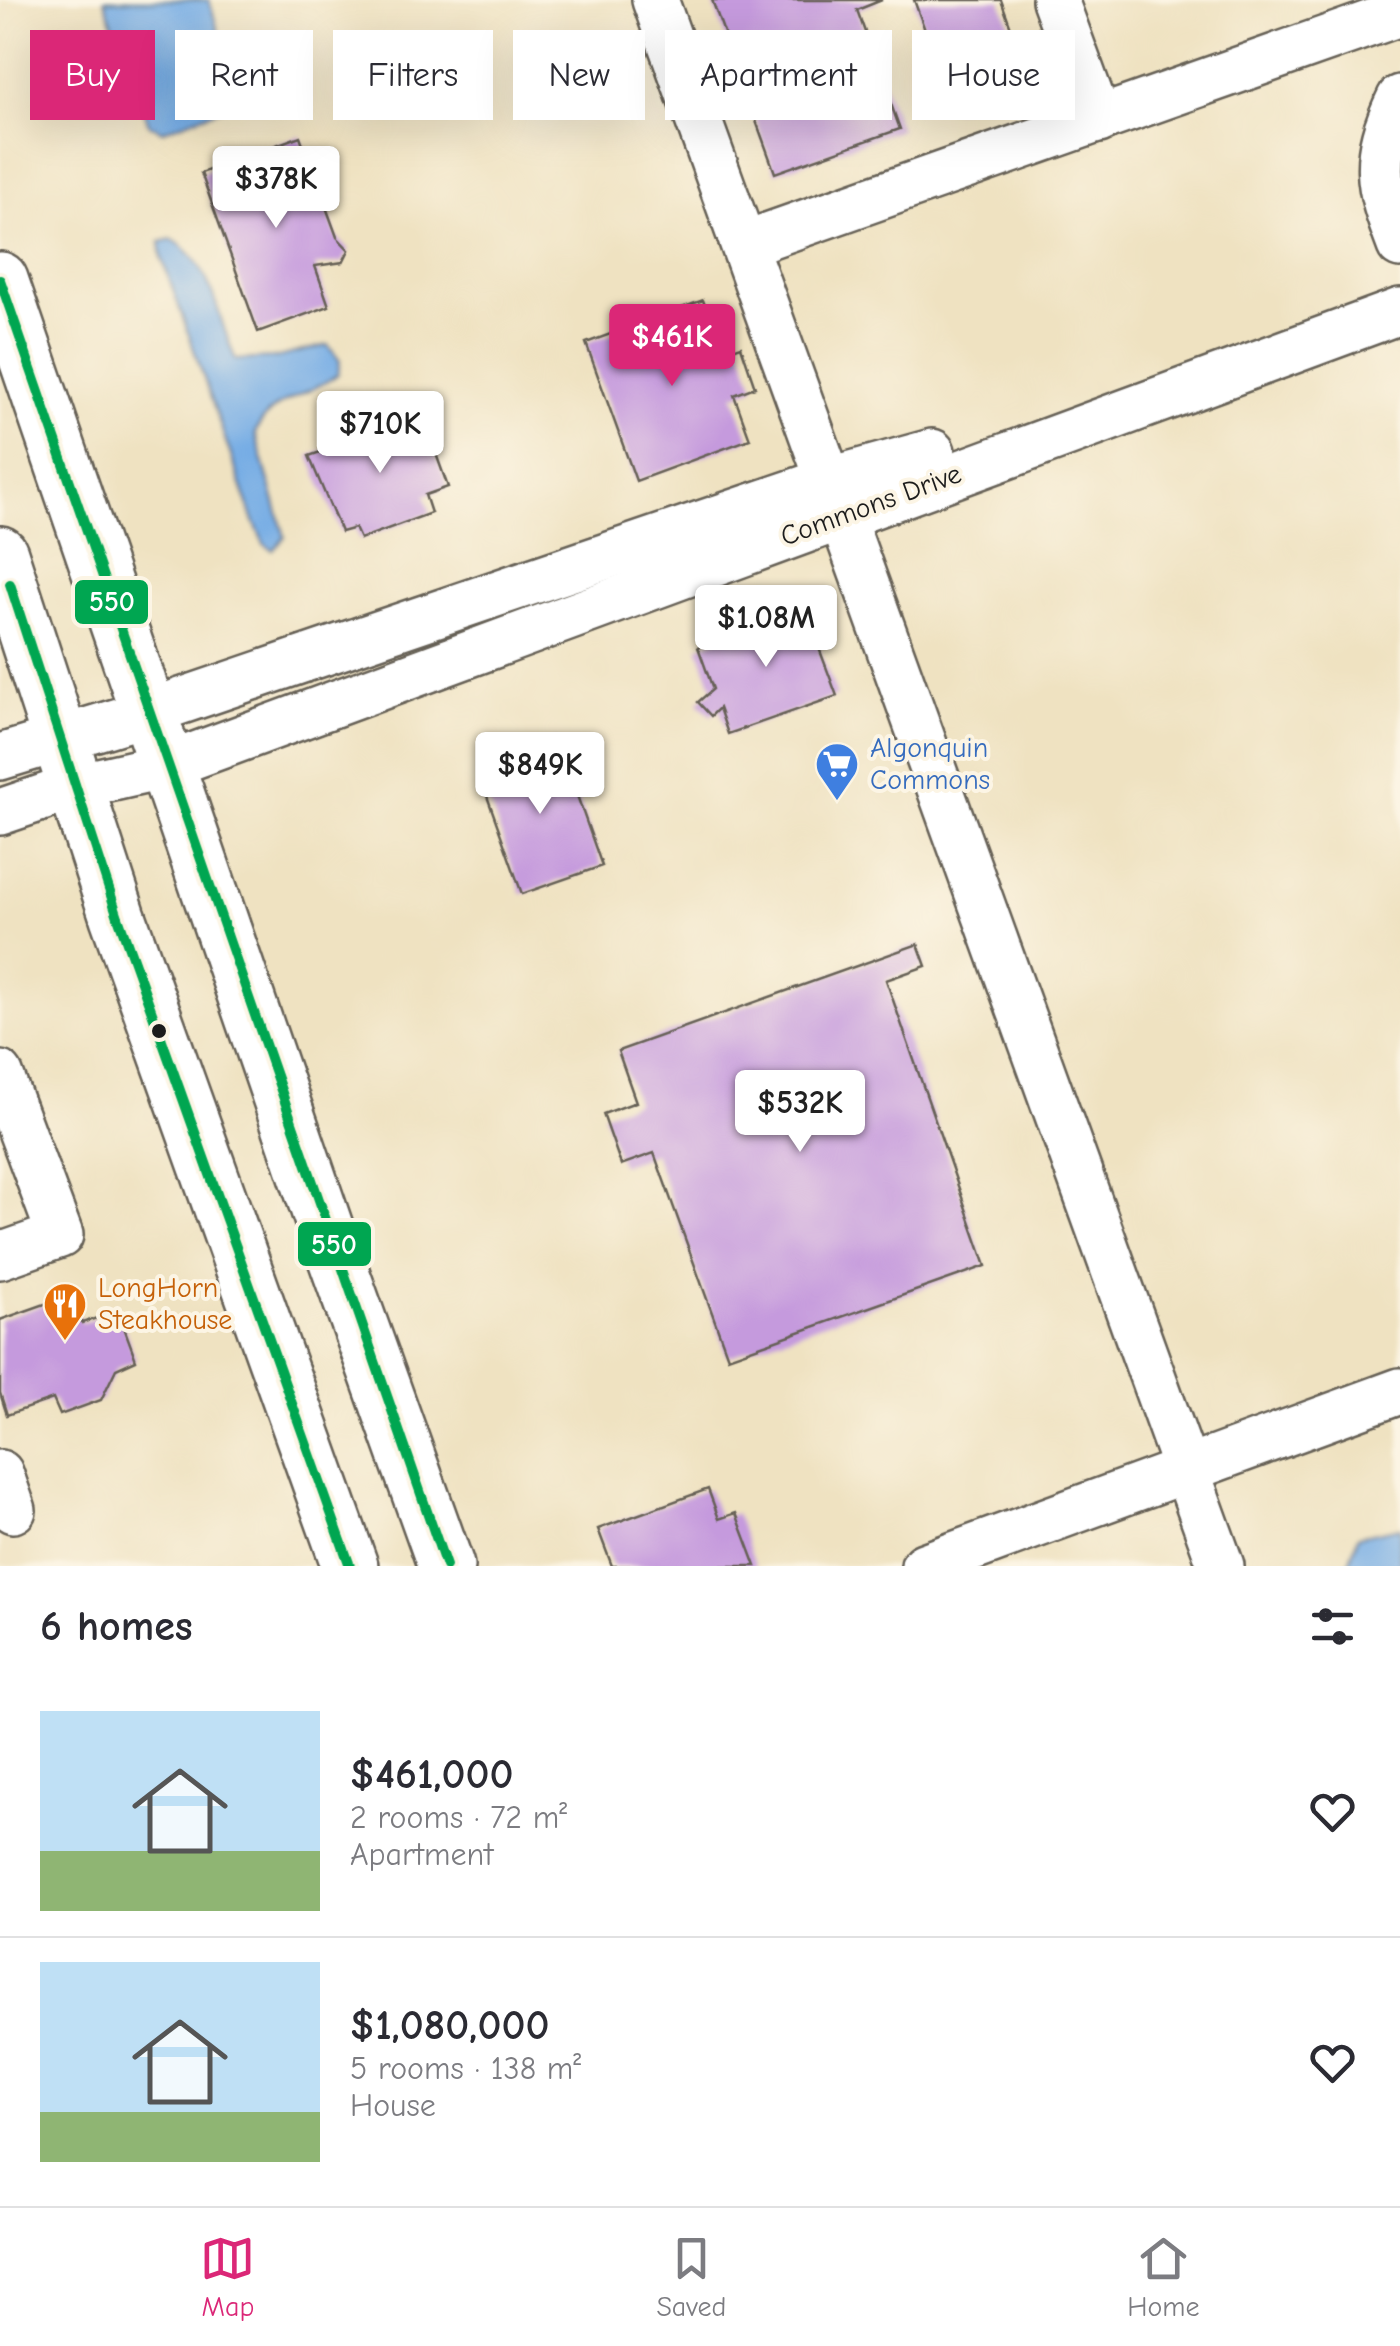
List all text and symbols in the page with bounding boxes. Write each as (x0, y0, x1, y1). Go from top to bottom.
chip: Buy (30, 30, 155, 120)
chip: Rent (175, 30, 313, 120)
chip: Filters (333, 30, 493, 120)
chip: New (513, 30, 645, 120)
chip: Apartment (665, 30, 892, 120)
chip: House (912, 30, 1075, 120)
pin: $378K (206, 146, 346, 231)
text: $378K (235, 160, 317, 197)
pin: $461K (602, 304, 742, 389)
text: $461K (631, 318, 713, 355)
pin: $710K (310, 391, 450, 476)
text: $710K (339, 405, 421, 442)
street label: Commons Drive (776, 457, 966, 553)
line badge: 550 (73, 578, 150, 626)
pin: $1.08M (685, 585, 847, 670)
text: 550 (89, 586, 135, 618)
text: $1.08M (717, 599, 815, 636)
pin: $849K (470, 732, 610, 817)
place label: Algonquin Commons (870, 732, 990, 796)
supermarket icon: Algonquin Commons (814, 741, 860, 802)
text: $849K (497, 746, 583, 783)
unlabelled marker (149, 1021, 169, 1041)
pin: $532K (730, 1070, 870, 1155)
text: $532K (757, 1084, 843, 1121)
line badge: 550 (296, 1220, 373, 1268)
text: 550 (311, 1229, 357, 1261)
place label: LongHorn Steakhouse (98, 1272, 232, 1336)
restaurant icon: LongHorn Steakhouse (42, 1281, 88, 1342)
icon: filters (1305, 1599, 1360, 1654)
text: 6 homes (40, 1602, 193, 1651)
text: $461,000 (350, 1750, 514, 1799)
icon: home (120, 1751, 240, 1871)
icon: heart (1305, 1784, 1360, 1839)
text: 2 rooms · 72 m² (350, 1799, 567, 1836)
text: Apartment (350, 1836, 493, 1873)
text: $1,080,000 (350, 2001, 549, 2050)
icon: home (120, 2002, 240, 2122)
icon: heart (1305, 2035, 1360, 2090)
text: 5 rooms · 138 m² (350, 2050, 581, 2087)
text: House (350, 2087, 436, 2124)
tab: Map (200, 2231, 255, 2323)
tab: Saved (656, 2231, 726, 2323)
tab: Home (1127, 2231, 1200, 2323)

